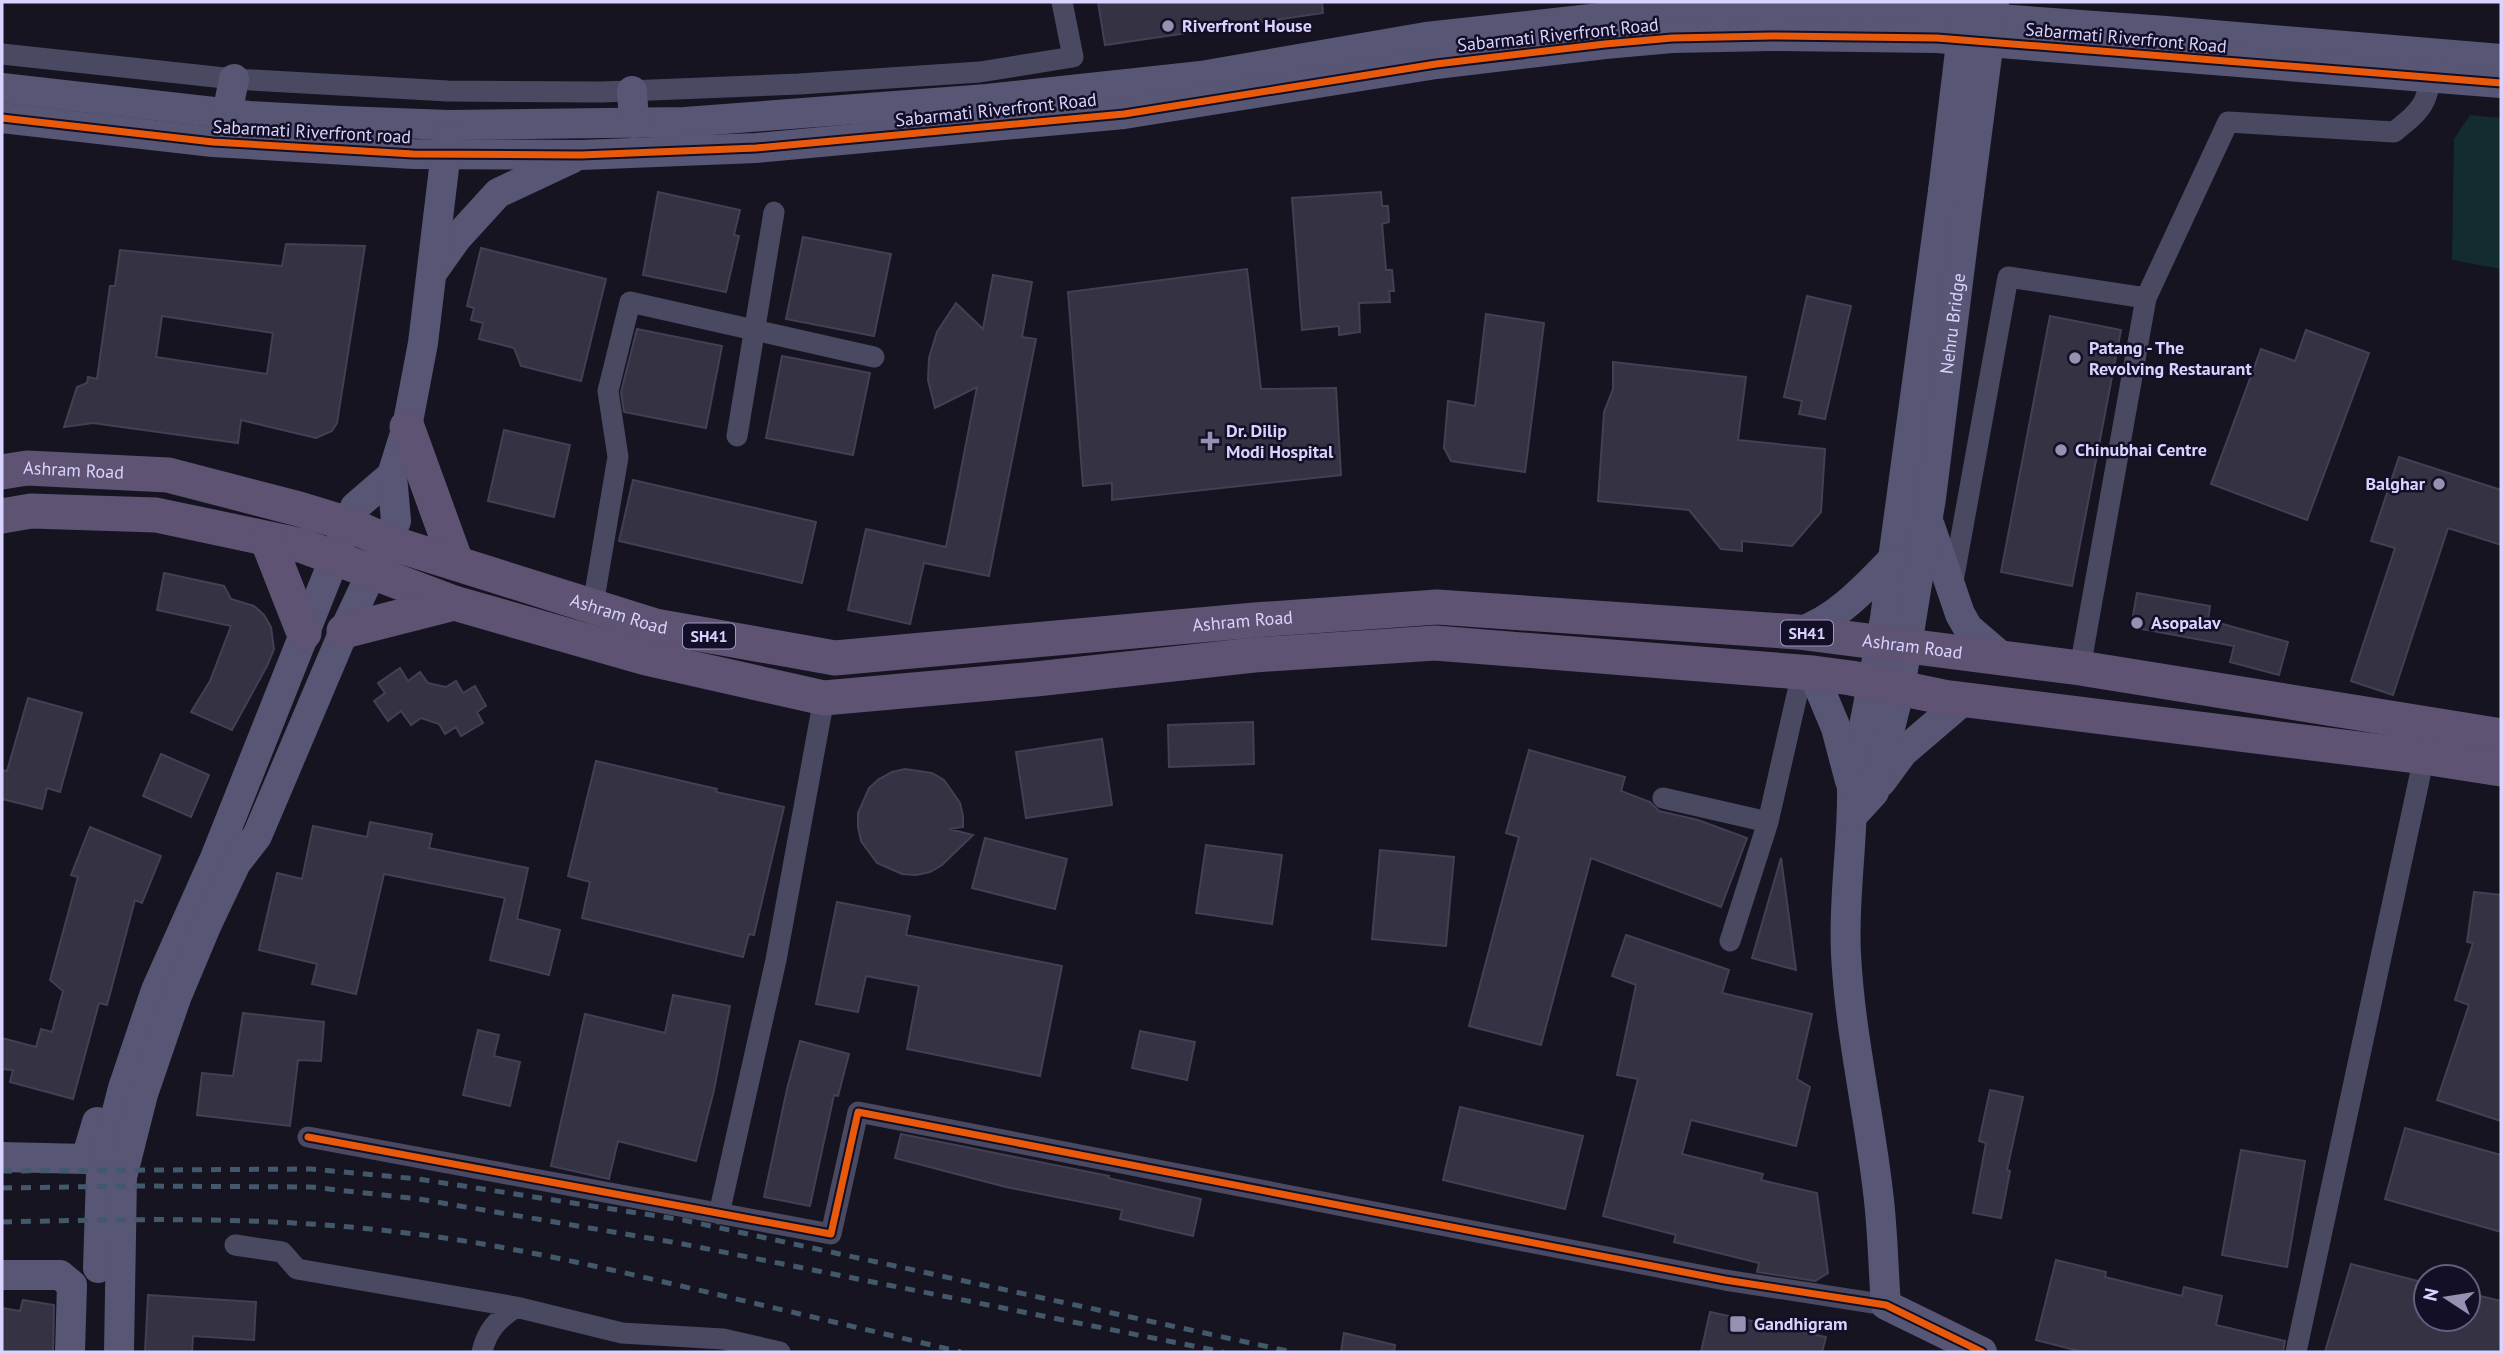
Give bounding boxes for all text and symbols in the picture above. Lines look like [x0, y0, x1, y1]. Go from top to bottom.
street label: Sabarmati Riverfront Road [1456, 12, 1660, 57]
place label: Riverfront House [1182, 14, 1312, 37]
street label: Sabarmati Riverfront Road [2024, 17, 2228, 58]
marker: Riverfront House [1160, 18, 1176, 34]
street label: Sabarmati Riverfront Road [894, 87, 1098, 132]
street label: Sabarmati Riverfront road [212, 115, 412, 148]
street label: Nehru Bridge [1935, 272, 1970, 375]
place label: Patang - The Revolving Restaurant [2089, 336, 2252, 380]
marker: Patang - The Revolving Restaurant [2067, 350, 2083, 366]
place label: Dr. Dilip Modi Hospital [1226, 419, 1334, 463]
marker: Dr. Dilip Modi Hospital [1200, 431, 1220, 451]
place label: Chinubhai Centre [2075, 438, 2207, 461]
marker: Chinubhai Centre [2053, 442, 2069, 458]
street label: Ashram Road [23, 456, 124, 484]
place label: Balghar [2365, 472, 2426, 495]
marker: Balghar [2431, 476, 2447, 492]
street label: Ashram Road [568, 588, 669, 639]
street label: Ashram Road [1191, 605, 1294, 637]
place label: Asopalav [2151, 611, 2221, 634]
marker: Asopalav [2129, 615, 2145, 631]
road number: SH41 [1781, 620, 1833, 646]
road number: SH41 [683, 624, 735, 649]
street label: Ashram Road [1861, 628, 1964, 664]
north arrow [2412, 1263, 2482, 1333]
text: N [2417, 1286, 2443, 1303]
place label: Gandhigram [1754, 1312, 1847, 1335]
marker: Gandhigram [1728, 1314, 1748, 1334]

